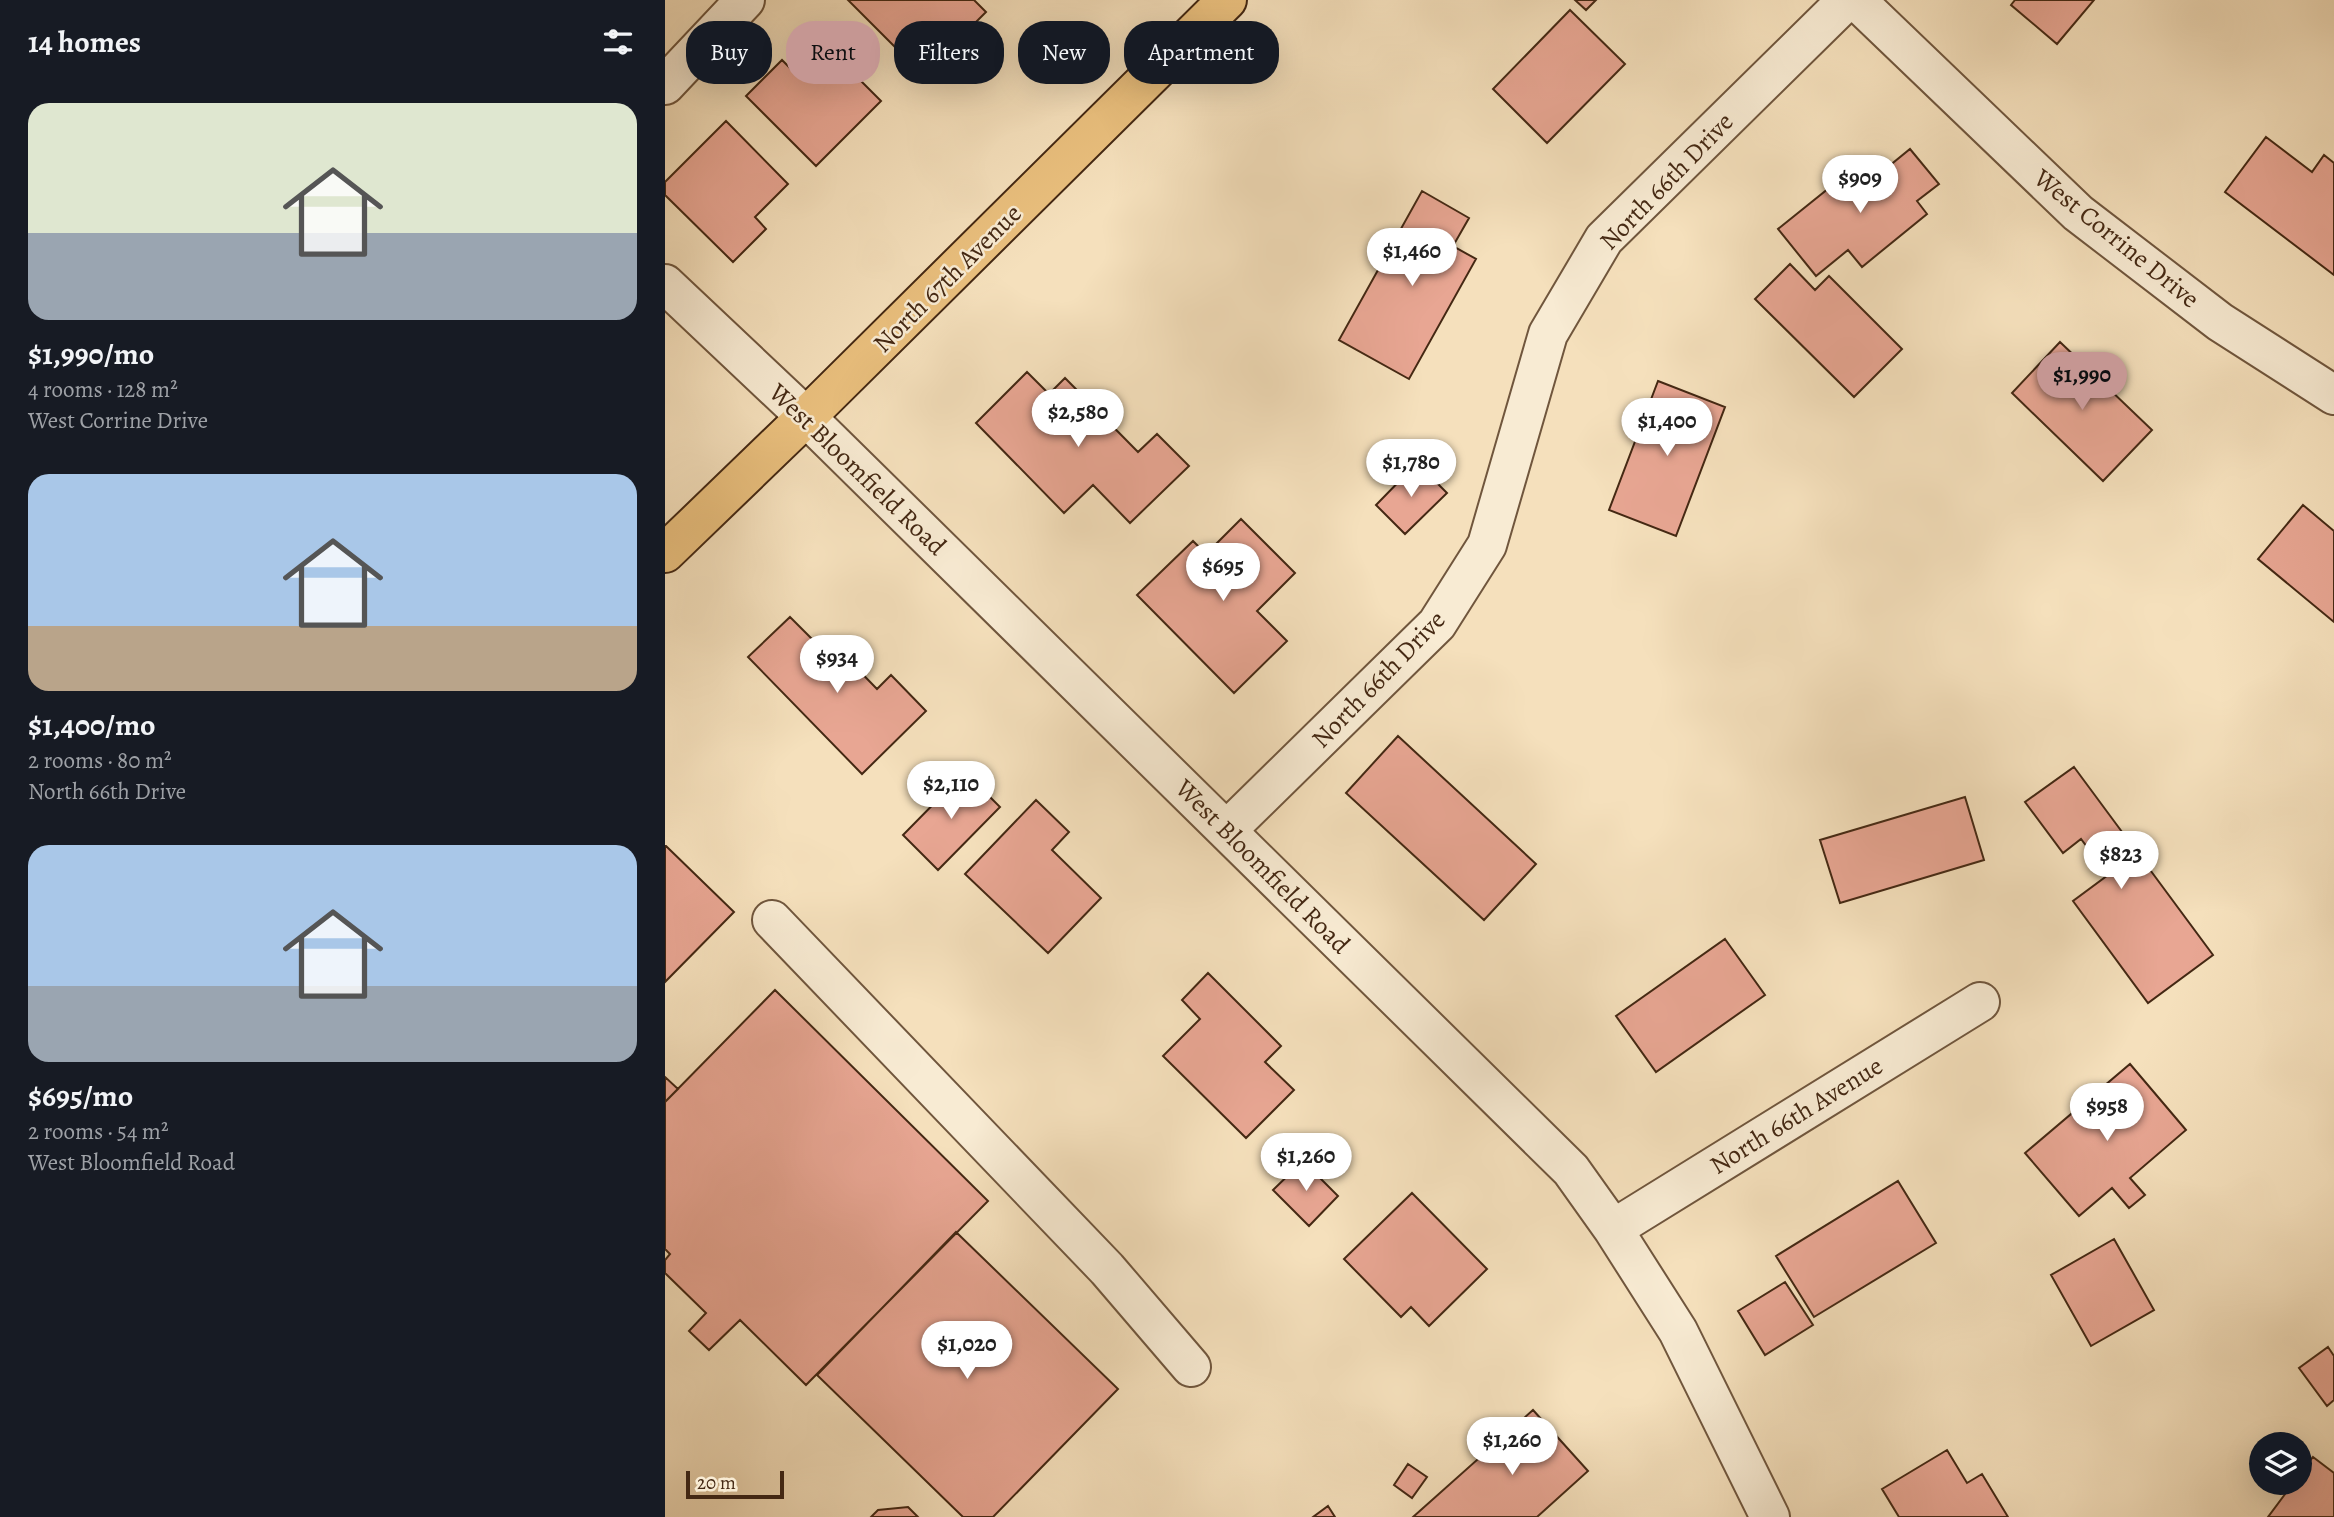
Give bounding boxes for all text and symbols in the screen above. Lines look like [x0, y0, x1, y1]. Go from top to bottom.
chip: Buy [686, 21, 772, 84]
chip: Rent [786, 21, 880, 84]
chip: Filters [894, 21, 1004, 84]
chip: New [1018, 21, 1110, 84]
chip: Apartment [1124, 21, 1279, 84]
text: 14 homes [28, 22, 141, 62]
icon: filters [599, 23, 637, 61]
street label: North 66th Drive [1592, 105, 1741, 258]
icon: home [270, 149, 396, 275]
pin: $909 [1819, 156, 1901, 215]
street label: West Corrine Drive [2026, 160, 2207, 316]
text: $909 [1838, 162, 1882, 193]
street label: North 67th Avenue [865, 196, 1029, 360]
pin: $1,460 [1355, 229, 1469, 288]
text: $1,460 [1383, 235, 1441, 266]
text: $1,990/mo [28, 334, 154, 374]
pin: $1,990 [2025, 352, 2139, 412]
text: $1,990 [2053, 359, 2111, 390]
text: 4 rooms · 128 m² [28, 374, 178, 405]
street label: West Bloomfield Road [761, 375, 954, 563]
pin: $2,580 [1021, 390, 1135, 449]
text: $2,580 [1048, 396, 1108, 427]
pin: $1,400 [1610, 398, 1724, 458]
text: West Corrine Drive [28, 405, 208, 436]
text: $1,400 [1637, 405, 1697, 436]
pin: $1,780 [1354, 440, 1468, 499]
text: $1,780 [1382, 446, 1440, 477]
icon: home [270, 520, 396, 646]
pin: $695 [1182, 544, 1264, 603]
text: $695 [1202, 550, 1244, 581]
street label: North 66th Drive [1304, 603, 1453, 756]
pin: $934 [796, 636, 878, 695]
text: $934 [816, 642, 858, 673]
text: $1,400/mo [28, 705, 156, 745]
text: 2 rooms · 80 m² [28, 745, 172, 776]
pin: $2,110 [894, 762, 1008, 821]
text: $2,110 [923, 768, 979, 799]
street label: West Bloomfield Road [1167, 771, 1358, 961]
text: North 66th Drive [28, 776, 186, 807]
pin: $823 [2080, 832, 2162, 891]
text: $823 [2100, 838, 2142, 869]
icon: home [270, 891, 396, 1017]
street label: North 66th Avenue [1703, 1048, 1889, 1183]
text: $695/mo [28, 1076, 133, 1116]
pin: $958 [2066, 1084, 2148, 1143]
text: $958 [2086, 1090, 2128, 1121]
text: 2 rooms · 54 m² [28, 1116, 169, 1147]
pin: $1,260 [1249, 1134, 1363, 1193]
text: $1,260 [1277, 1140, 1335, 1171]
text: West Bloomfield Road [28, 1147, 235, 1178]
pin: $1,020 [910, 1322, 1024, 1381]
text: $1,020 [937, 1328, 997, 1359]
pin: $1,260 [1455, 1418, 1569, 1477]
text: $1,260 [1483, 1424, 1541, 1455]
map controls [2249, 1432, 2312, 1495]
button: layers [2249, 1432, 2312, 1495]
scale bar [686, 1468, 784, 1500]
text: 20 m [697, 1470, 736, 1496]

